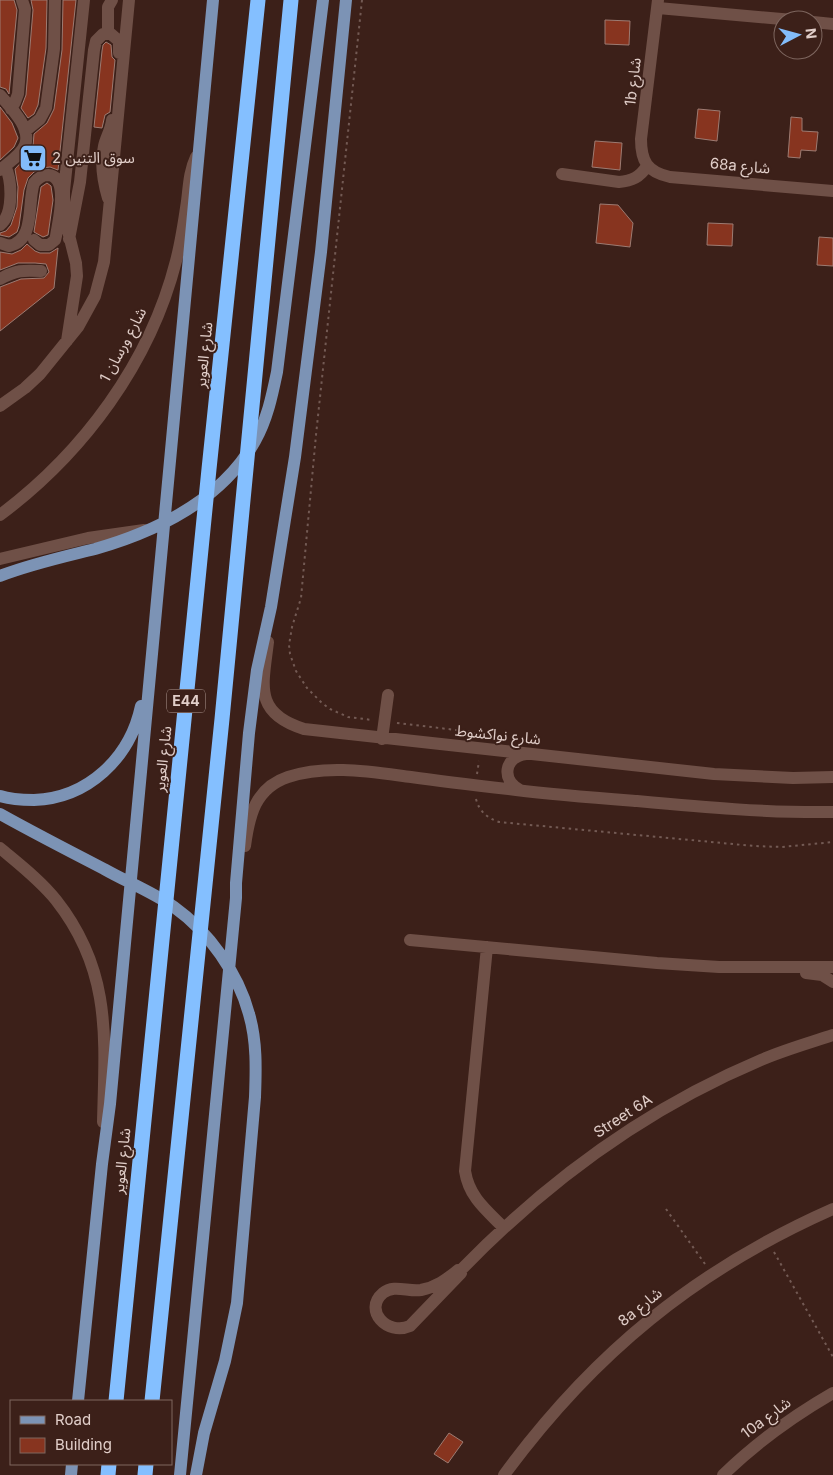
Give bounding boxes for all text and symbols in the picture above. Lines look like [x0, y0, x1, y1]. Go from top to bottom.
north arrow [773, 10, 823, 60]
text: N [802, 27, 820, 40]
street label: 1b شارع [620, 56, 648, 108]
supermarket icon: سوق التنين 2 [18, 143, 48, 173]
place label: سوق التنين 2 [52, 148, 135, 167]
street label: 68a شارع [709, 153, 771, 181]
street label: شارع ورسان 1 [95, 304, 153, 387]
street label: شارع العوير [190, 321, 219, 390]
road number: E44 [167, 689, 205, 712]
street label: شارع نواكشوط [454, 721, 542, 751]
street label: شارع العوير [149, 725, 178, 794]
street label: Street 6A [590, 1090, 656, 1142]
street label: شارع العوير [108, 1127, 137, 1196]
street label: 8a شارع [614, 1283, 668, 1332]
street label: 10a شارع [737, 1393, 796, 1445]
legend [10, 1400, 172, 1465]
text: Road [55, 1410, 91, 1429]
text: Building [55, 1435, 112, 1454]

